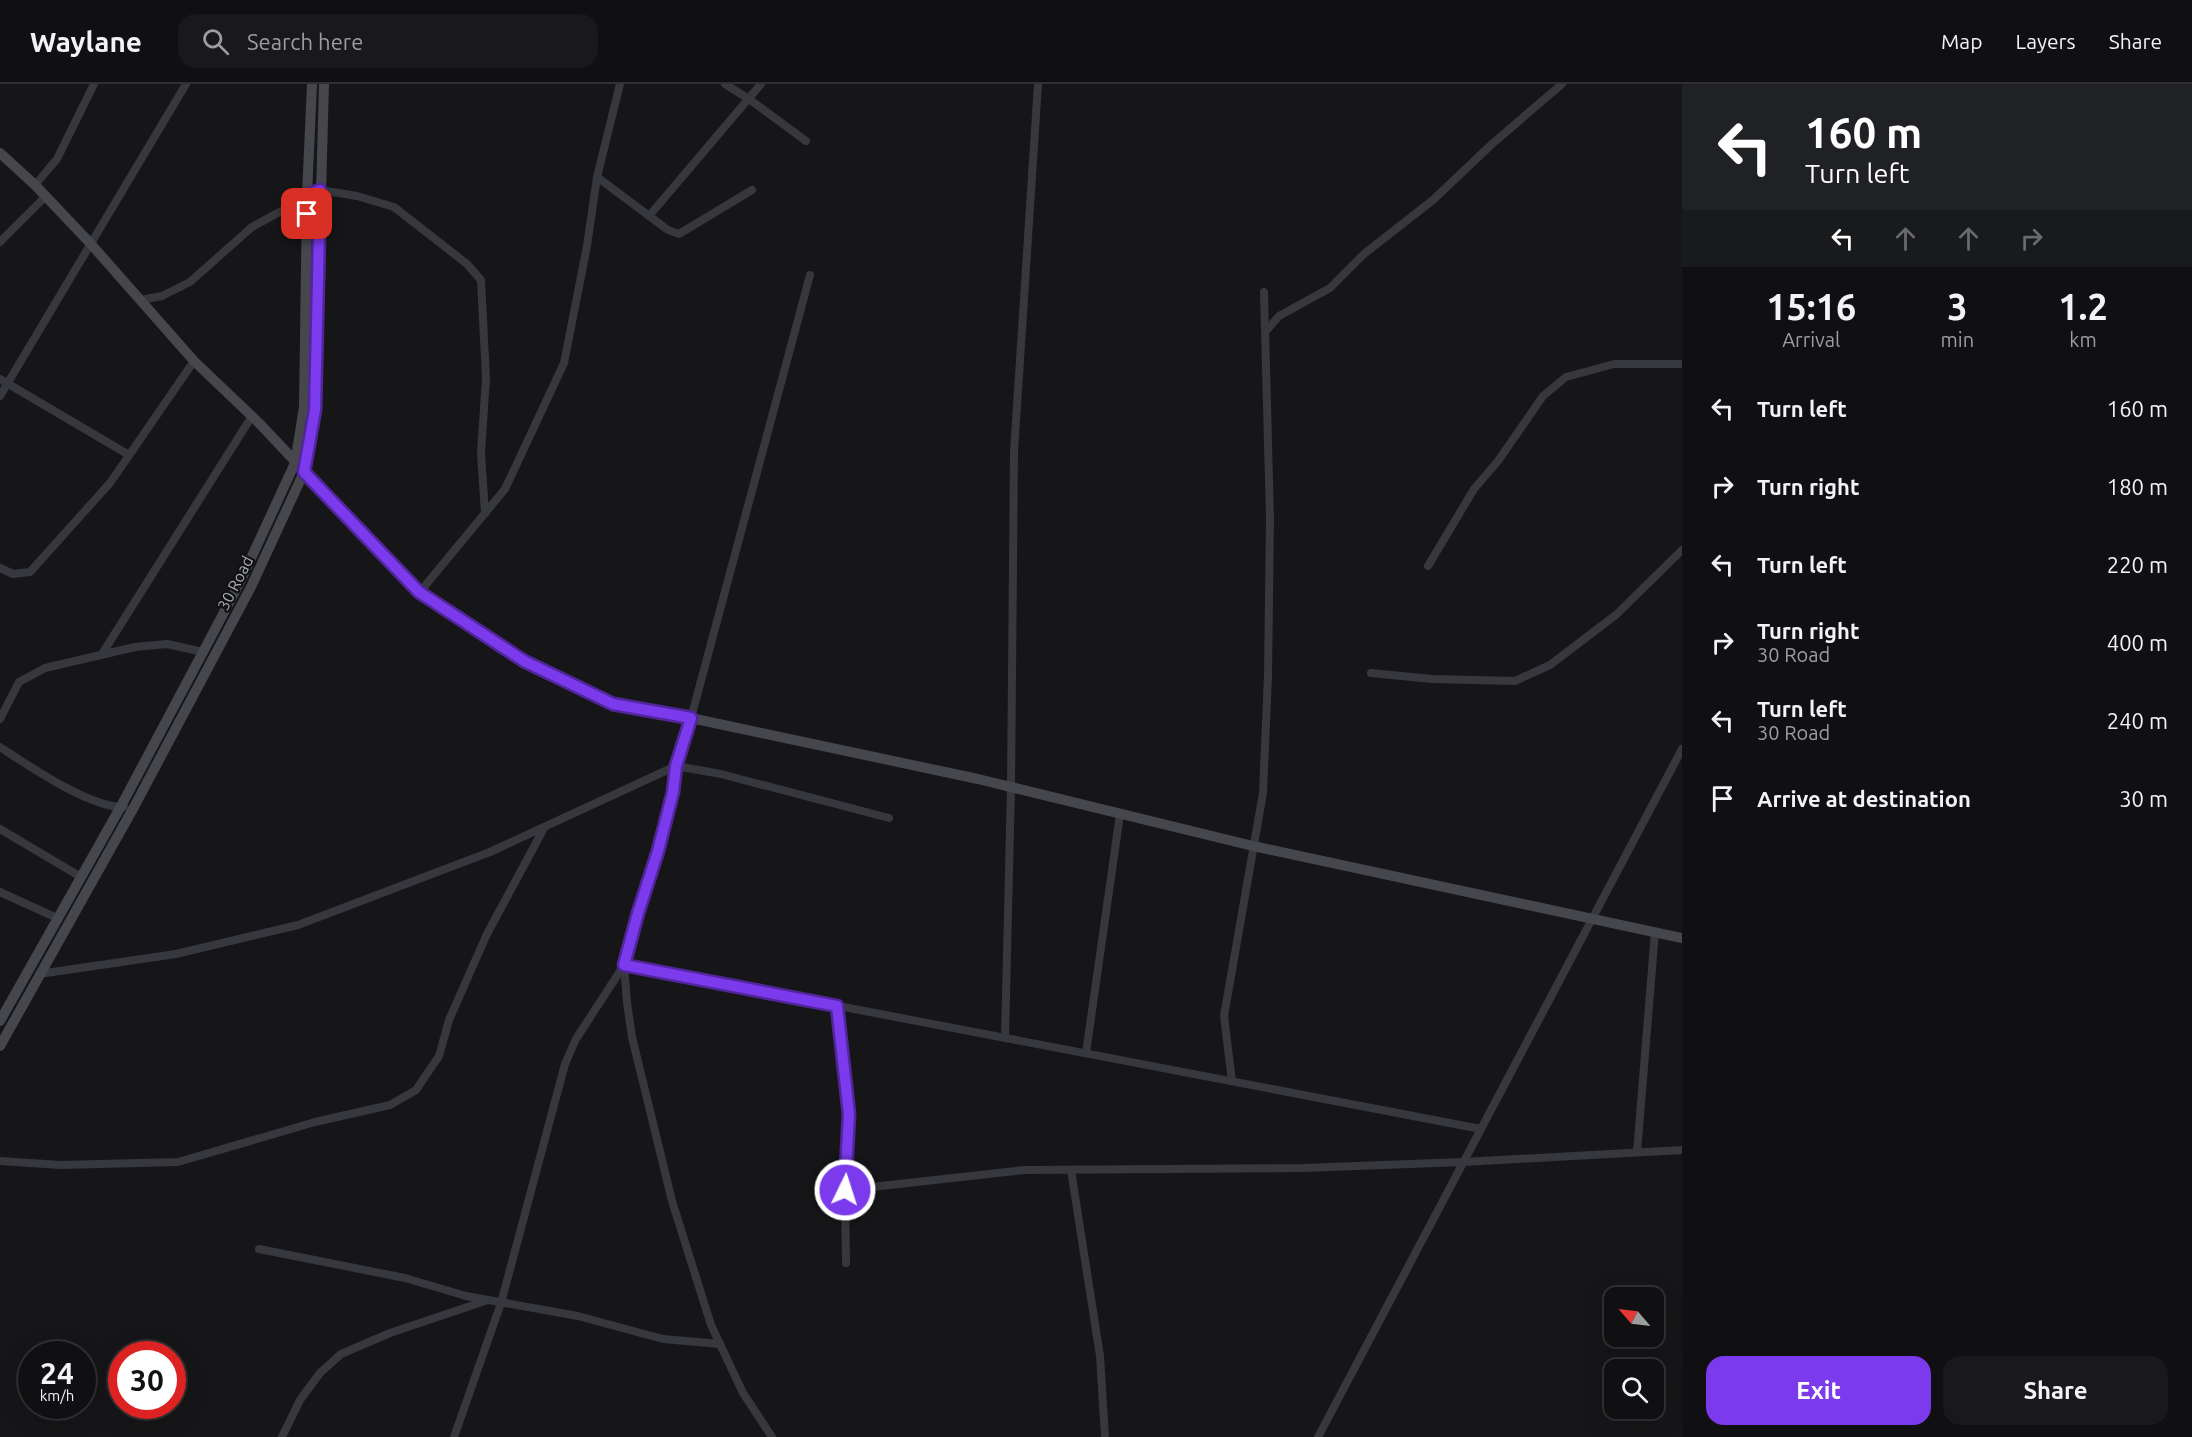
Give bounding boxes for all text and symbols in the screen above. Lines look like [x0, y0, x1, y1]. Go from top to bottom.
search box [178, 14, 598, 68]
icon: search [199, 25, 232, 58]
text: Waylane [30, 26, 142, 57]
text: Search here [247, 29, 363, 54]
text: Map [1941, 29, 1982, 53]
text: Layers [2015, 29, 2076, 53]
text: Share [2109, 29, 2162, 53]
icon: left [1706, 108, 1784, 186]
text: 160 m [1805, 109, 1922, 156]
text: Turn left [1805, 158, 1909, 188]
pin [281, 188, 332, 239]
icon: arrive [290, 197, 323, 230]
icon: left [1826, 222, 1859, 255]
icon: ahead [1889, 222, 1922, 255]
icon: ahead [1952, 222, 1985, 255]
icon: right [2015, 222, 2048, 255]
text: 15:16 [1766, 286, 1856, 327]
text: 3 [1947, 286, 1967, 327]
text: 1.2 [2058, 286, 2108, 327]
text: Arrival [1782, 328, 1840, 351]
text: min [1941, 328, 1974, 351]
text: km [2069, 328, 2097, 351]
icon: left [1706, 392, 1739, 425]
text: Turn left [1757, 396, 1847, 421]
text: 160 m [2107, 396, 2168, 421]
icon: right [1706, 470, 1739, 503]
text: Turn right [1757, 474, 1859, 499]
text: 180 m [2107, 474, 2168, 499]
icon: left [1706, 548, 1739, 581]
text: Turn left [1757, 552, 1847, 577]
text: 220 m [2107, 552, 2168, 577]
street label: 30 Road [214, 553, 256, 613]
text: Turn right [1757, 618, 1859, 643]
icon: right [1706, 626, 1739, 659]
text: 400 m [2107, 630, 2168, 655]
text: 30 Road [1757, 643, 1830, 666]
text: Turn left [1757, 696, 1847, 721]
icon: left [1706, 704, 1739, 737]
text: 240 m [2107, 708, 2168, 733]
text: 30 Road [1757, 721, 1830, 744]
icon: arrive [1706, 782, 1739, 815]
text: Arrive at destination [1757, 786, 1971, 811]
text: 30 m [2119, 786, 2168, 811]
position arrow [813, 1158, 877, 1222]
north arrow [1604, 1287, 1664, 1347]
map controls [1604, 1287, 1664, 1419]
speed limit sign: 30 [108, 1341, 186, 1419]
text: 24 [40, 1356, 74, 1390]
button: Exit [1706, 1356, 1931, 1425]
button: Share [1943, 1356, 2168, 1425]
button: search [1604, 1359, 1664, 1419]
text: km/h [40, 1387, 74, 1404]

